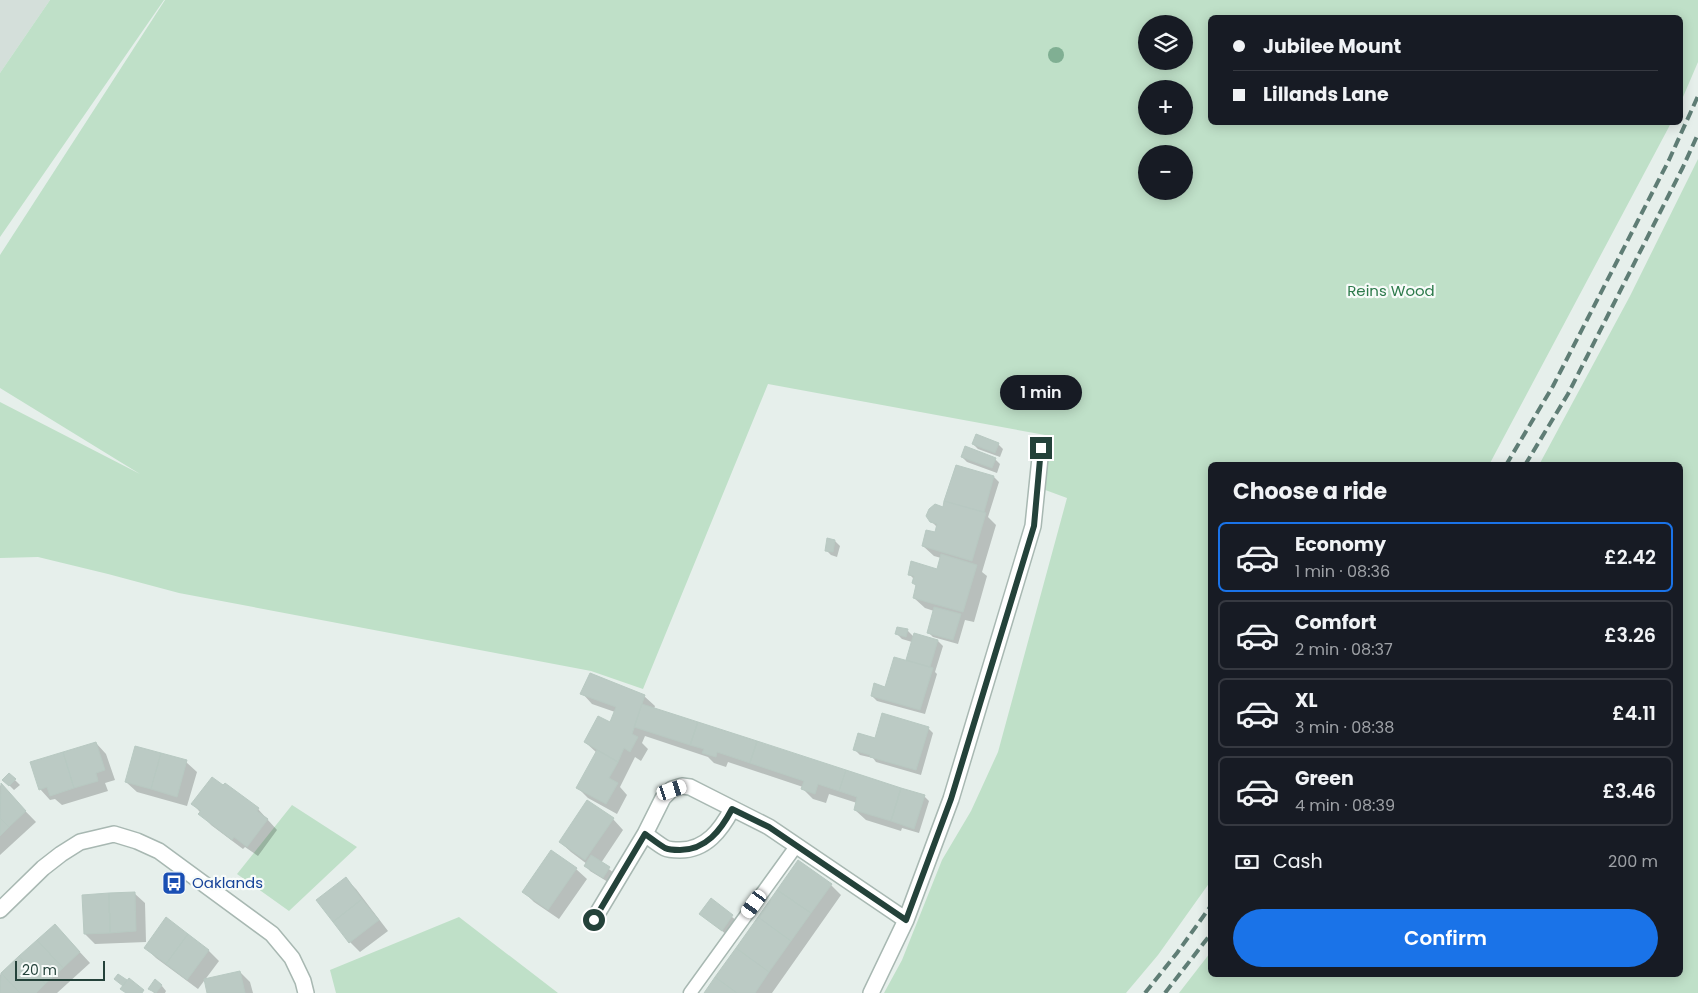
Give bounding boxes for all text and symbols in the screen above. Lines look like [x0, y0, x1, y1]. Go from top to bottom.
map controls [1138, 15, 1193, 200]
button: layers [1138, 15, 1193, 70]
text: Jubilee Mount [1263, 33, 1401, 60]
button: + [1138, 80, 1193, 135]
text: Lillands Lane [1263, 81, 1389, 108]
button: − [1138, 145, 1193, 200]
park label: Reins Wood [1347, 280, 1435, 301]
callout: 1 min [1000, 376, 1082, 410]
text: 1 min [1020, 381, 1062, 404]
route end [1030, 437, 1052, 459]
text: Choose a ride [1233, 476, 1387, 507]
text: Economy [1295, 531, 1386, 558]
icon: car [1235, 535, 1280, 580]
text: £2.42 [1604, 544, 1656, 571]
text: 1 min · 08:36 [1295, 560, 1390, 583]
text: Comfort [1295, 609, 1377, 636]
icon: car [1235, 613, 1280, 658]
text: £3.26 [1604, 622, 1656, 649]
text: 2 min · 08:37 [1295, 638, 1393, 661]
text: XL [1295, 687, 1318, 714]
icon: car [1235, 691, 1280, 736]
text: £4.11 [1612, 700, 1656, 727]
text: 3 min · 08:38 [1295, 716, 1394, 739]
text: Green [1295, 765, 1354, 792]
icon: car [1235, 769, 1280, 814]
car [655, 778, 688, 802]
text: £3.46 [1603, 778, 1656, 805]
text: 4 min · 08:39 [1295, 794, 1395, 817]
icon: cash [1233, 848, 1261, 876]
text: Cash [1273, 848, 1323, 875]
text: 200 m [1608, 850, 1658, 873]
bus stop icon: Oaklands [161, 870, 187, 896]
place label: Oaklands [192, 872, 263, 893]
car [739, 887, 768, 921]
route start [583, 909, 605, 931]
button: Confirm [1233, 909, 1658, 967]
scale bar [15, 958, 105, 981]
text: 20 m [22, 960, 57, 980]

